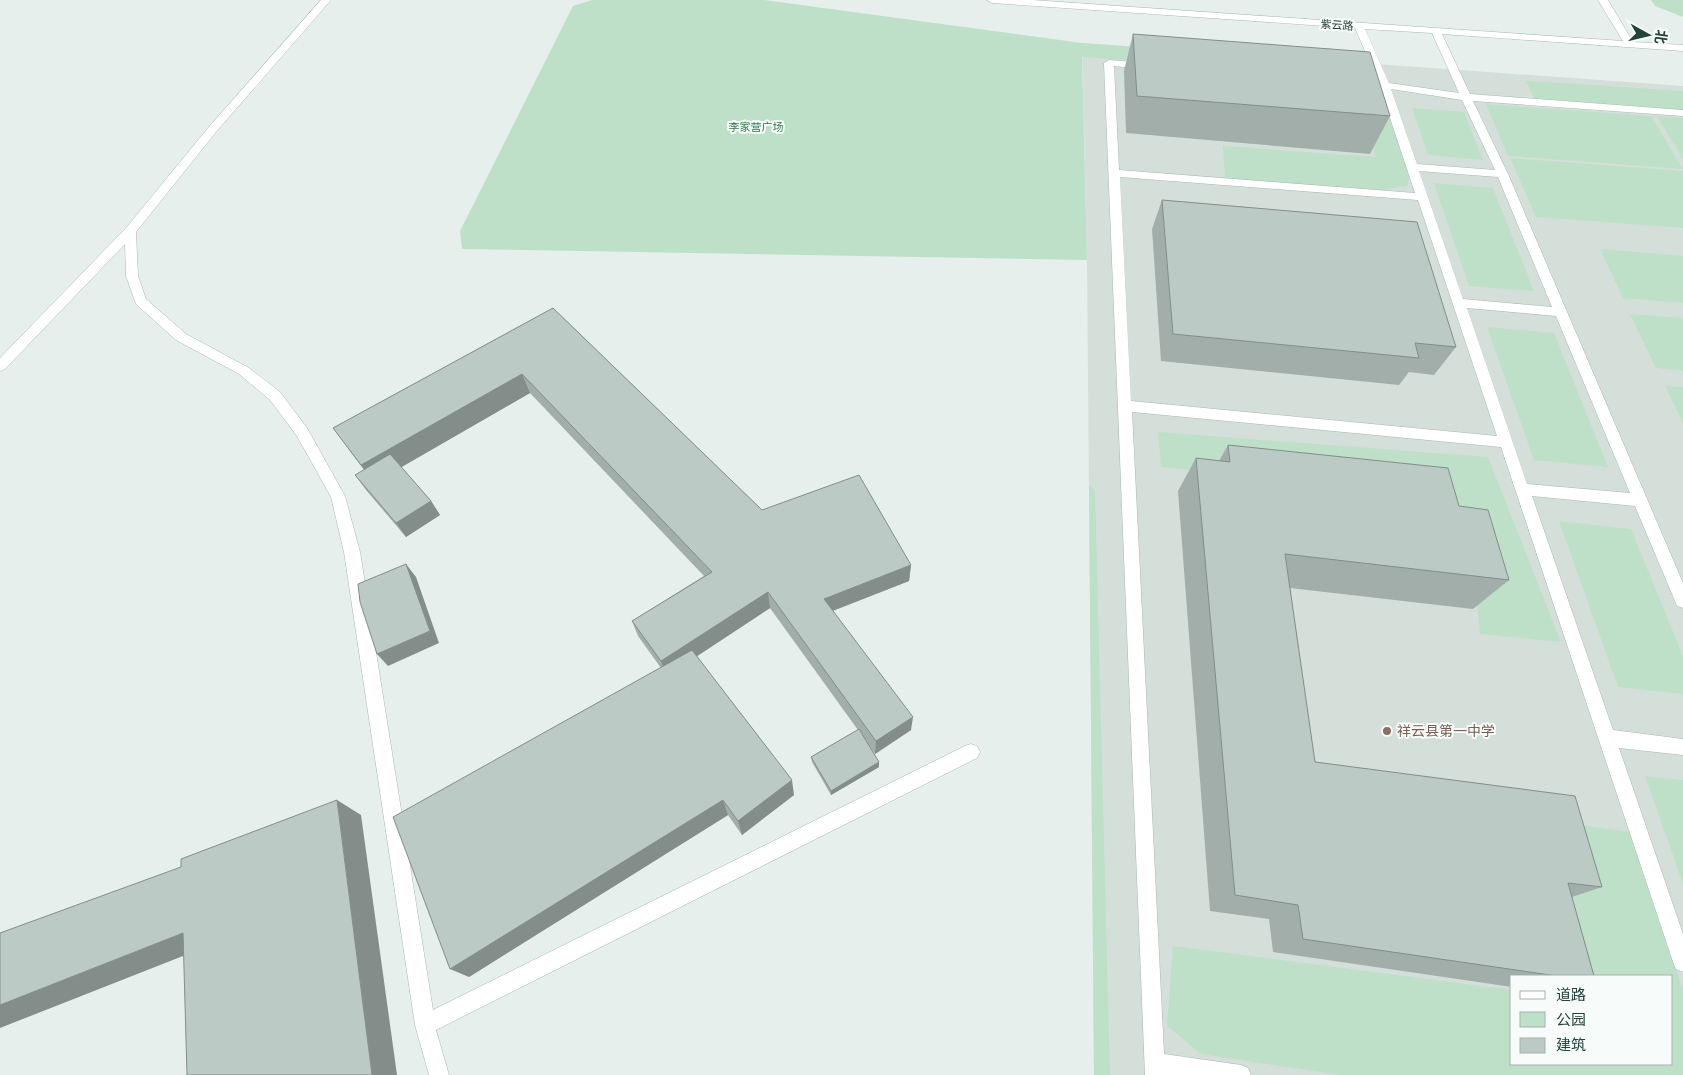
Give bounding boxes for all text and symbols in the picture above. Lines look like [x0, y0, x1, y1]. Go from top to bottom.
north arrow [1623, 10, 1673, 60]
street label: 紫云路 [1320, 18, 1354, 33]
text: 北 [1651, 29, 1670, 45]
park label: 李家营广场 [729, 121, 784, 134]
place label: 祥云县第一中学 [1397, 723, 1495, 740]
marker: 祥云县第一中学 [1381, 725, 1393, 737]
legend [1510, 975, 1673, 1065]
text: 道路 [1556, 986, 1586, 1004]
text: 公园 [1556, 1011, 1586, 1029]
text: 建筑 [1556, 1036, 1586, 1054]

